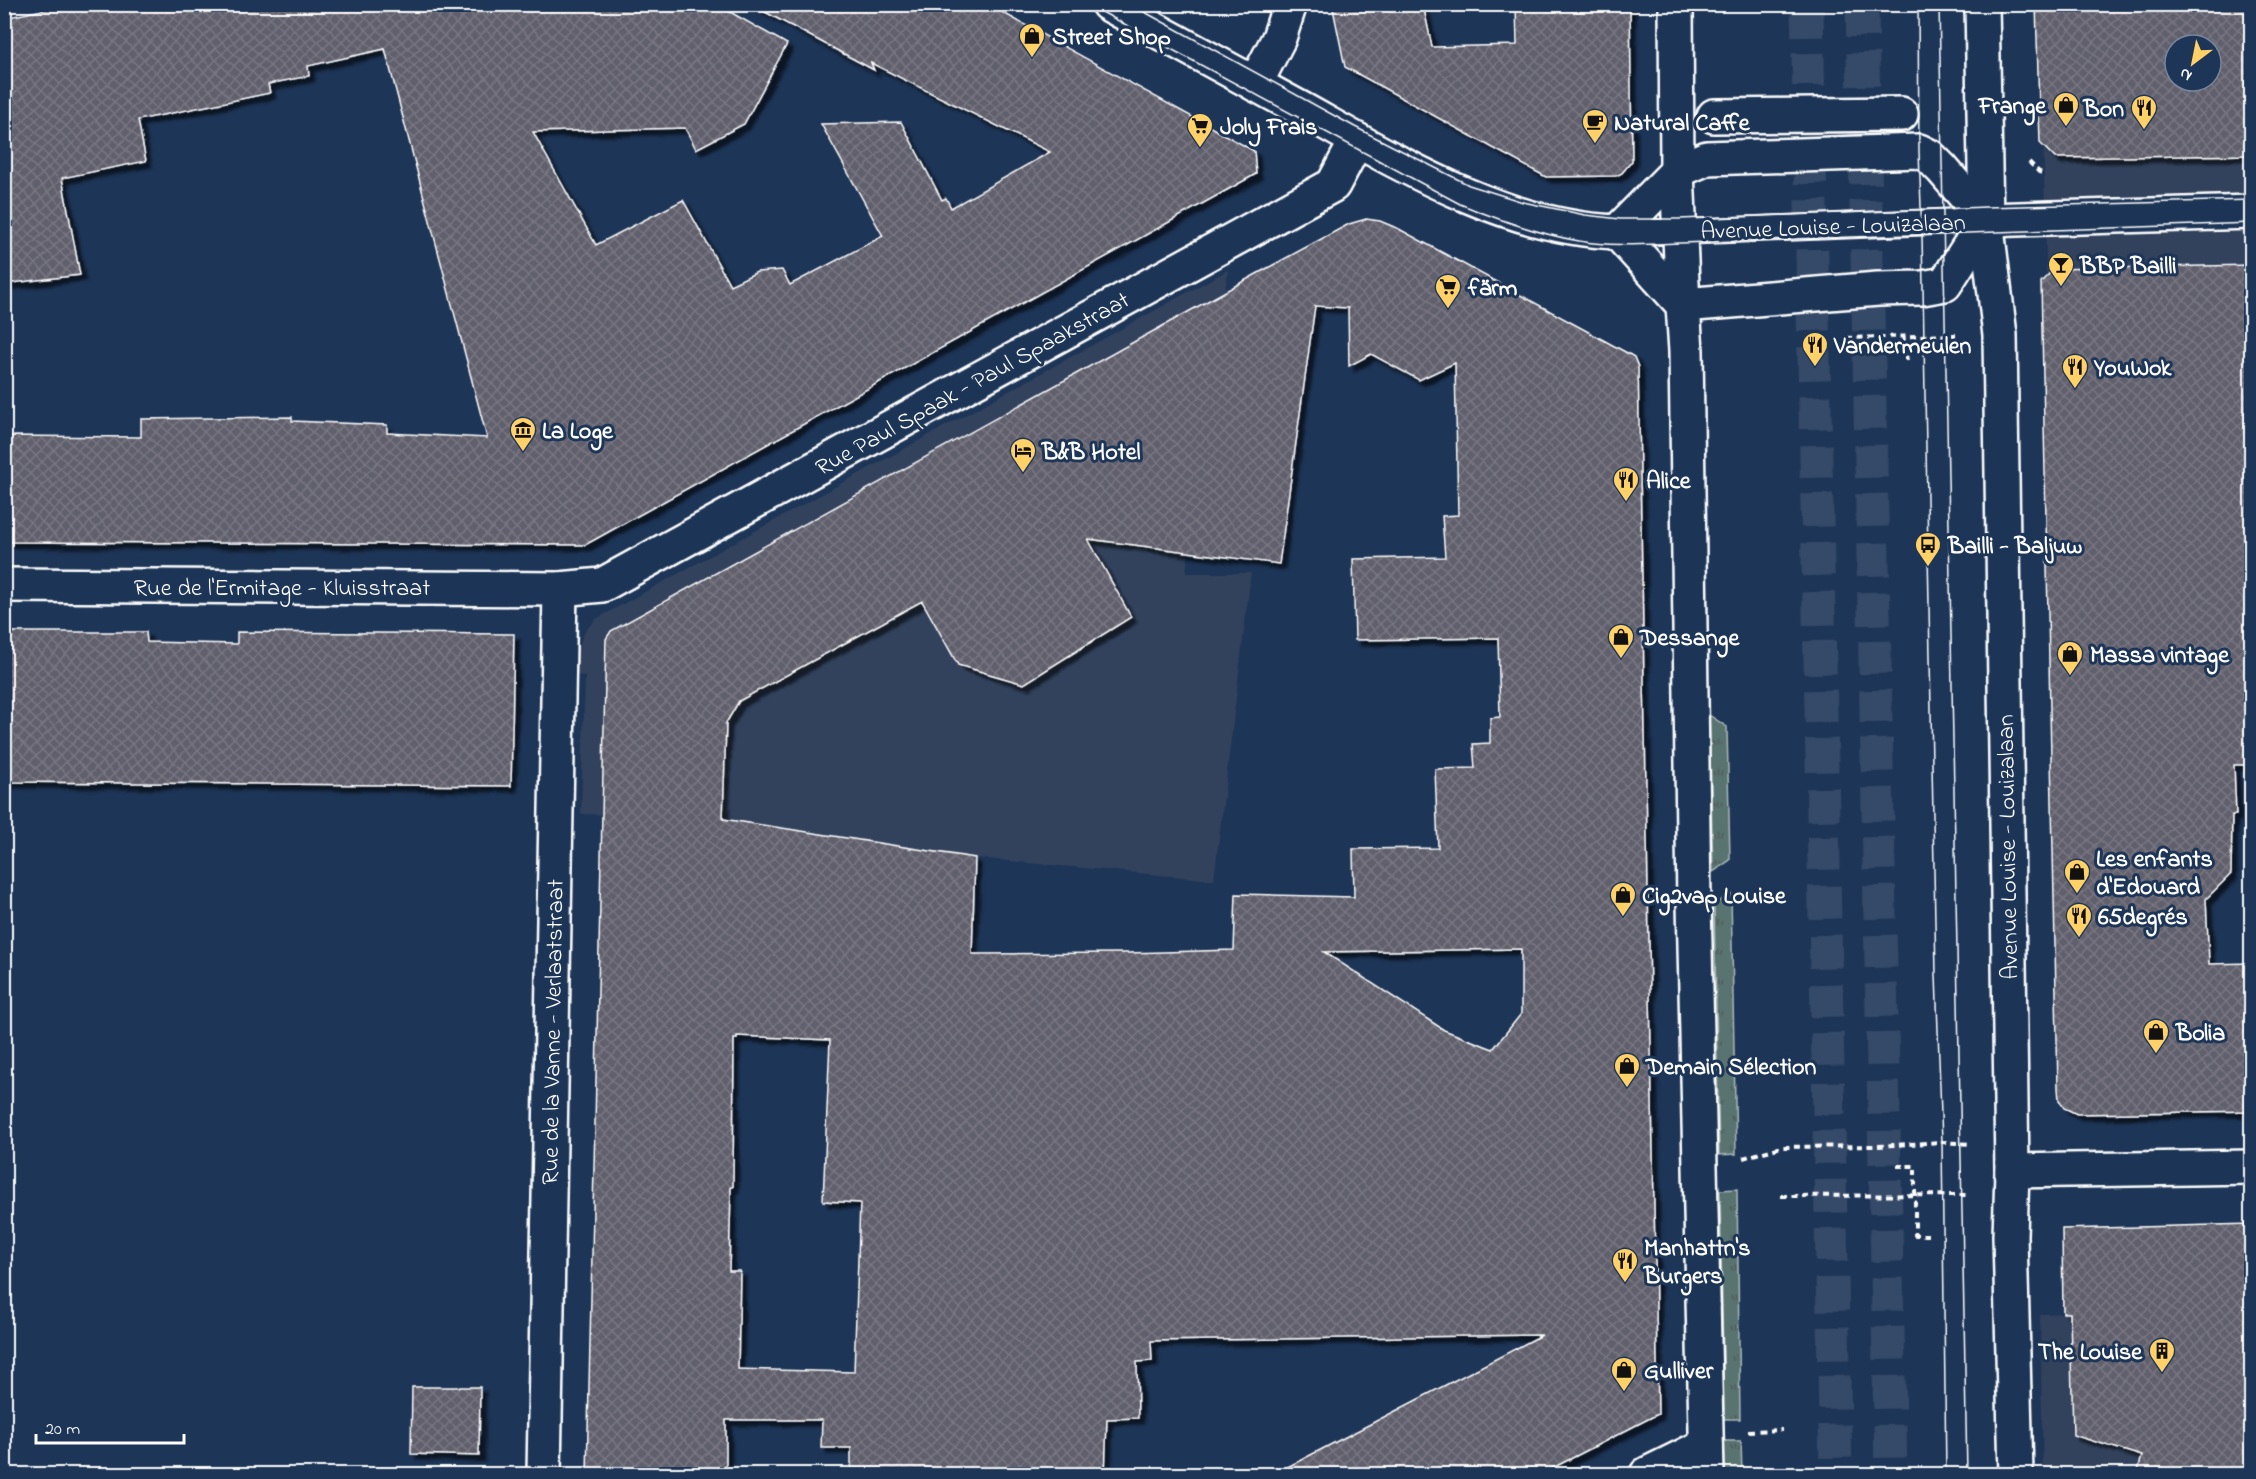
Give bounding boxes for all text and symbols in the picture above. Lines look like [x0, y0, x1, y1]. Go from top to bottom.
shop icon: Street Shop [1017, 21, 1047, 59]
place label: Street Shop [1052, 21, 1171, 56]
north arrow [2163, 33, 2223, 93]
text: N [2175, 61, 2197, 87]
place label: Frange [1978, 90, 2047, 126]
shop icon: Frange [2051, 90, 2081, 128]
place label: Bon [2083, 93, 2124, 128]
restaurant icon: Bon [2129, 93, 2159, 131]
cafe icon: Natural Caffe [1580, 107, 1610, 145]
place label: Natural Caffe [1614, 107, 1751, 142]
supermarket icon: Joly Frais [1185, 111, 1215, 149]
place label: Joly Frais [1220, 111, 1317, 147]
street label: Avenue Louise - Louizalaan [1700, 206, 1966, 251]
bar icon: BBP Bailli [2046, 250, 2076, 288]
place label: BBP Bailli [2079, 250, 2177, 285]
supermarket icon: färm [1433, 272, 1463, 310]
place label: färm [1467, 272, 1518, 307]
street label: Rue Paul Spaak - Paul Spaakstraat [810, 284, 1137, 486]
restaurant icon: Vandermeulen [1800, 330, 1830, 368]
place label: Vandermeulen [1833, 330, 1972, 365]
restaurant icon: YouWok [2060, 352, 2090, 390]
place label: YouWok [2093, 352, 2172, 387]
museum icon: La Loge [508, 415, 538, 453]
place label: La Loge [542, 415, 614, 451]
hotel icon: B&B Hotel [1008, 436, 1038, 474]
place label: B&B Hotel [1041, 436, 1141, 471]
restaurant icon: Alice [1611, 465, 1641, 503]
place label: Alice [1646, 465, 1692, 500]
bus stop icon: Bailli - Baljuw [1913, 530, 1943, 568]
place label: Bailli - Baljuw [1947, 530, 2082, 565]
street label: Rue de l'Ermitage - Kluisstraat [134, 572, 430, 607]
shop icon: Dessange [1606, 622, 1636, 660]
place label: Dessange [1639, 622, 1740, 658]
shop icon: Massa vintage [2055, 639, 2085, 677]
place label: Massa vintage [2090, 639, 2230, 675]
street label: Avenue Louise - Louizalaan [1990, 714, 2029, 980]
place label: Les enfants d'Edouard [2096, 843, 2213, 906]
shop icon: Les enfants d'Edouard [2062, 857, 2092, 895]
street label: Rue de la Vanne - Verlaatstraat [534, 879, 575, 1185]
shop icon: Cig2vap Louise [1608, 880, 1638, 918]
place label: Cig2vap Louise [1642, 880, 1787, 916]
restaurant icon: 65degrés [2064, 901, 2094, 939]
place label: 65degrés [2098, 901, 2188, 937]
shop icon: Bolia [2141, 1017, 2171, 1055]
place label: Bolia [2175, 1017, 2225, 1052]
shop icon: Demain Sélection [1612, 1051, 1642, 1089]
place label: Demain Sélection [1645, 1051, 1817, 1086]
place label: Manhattn's Burgers [1643, 1232, 1750, 1296]
restaurant icon: Manhattn's Burgers [1610, 1246, 1640, 1284]
place label: The Louise [2038, 1336, 2143, 1371]
building icon: The Louise [2147, 1336, 2177, 1374]
shop icon: Gulliver [1609, 1355, 1639, 1393]
place label: Gulliver [1644, 1355, 1714, 1390]
scale bar [36, 1407, 184, 1445]
text: 20 m [45, 1417, 80, 1443]

